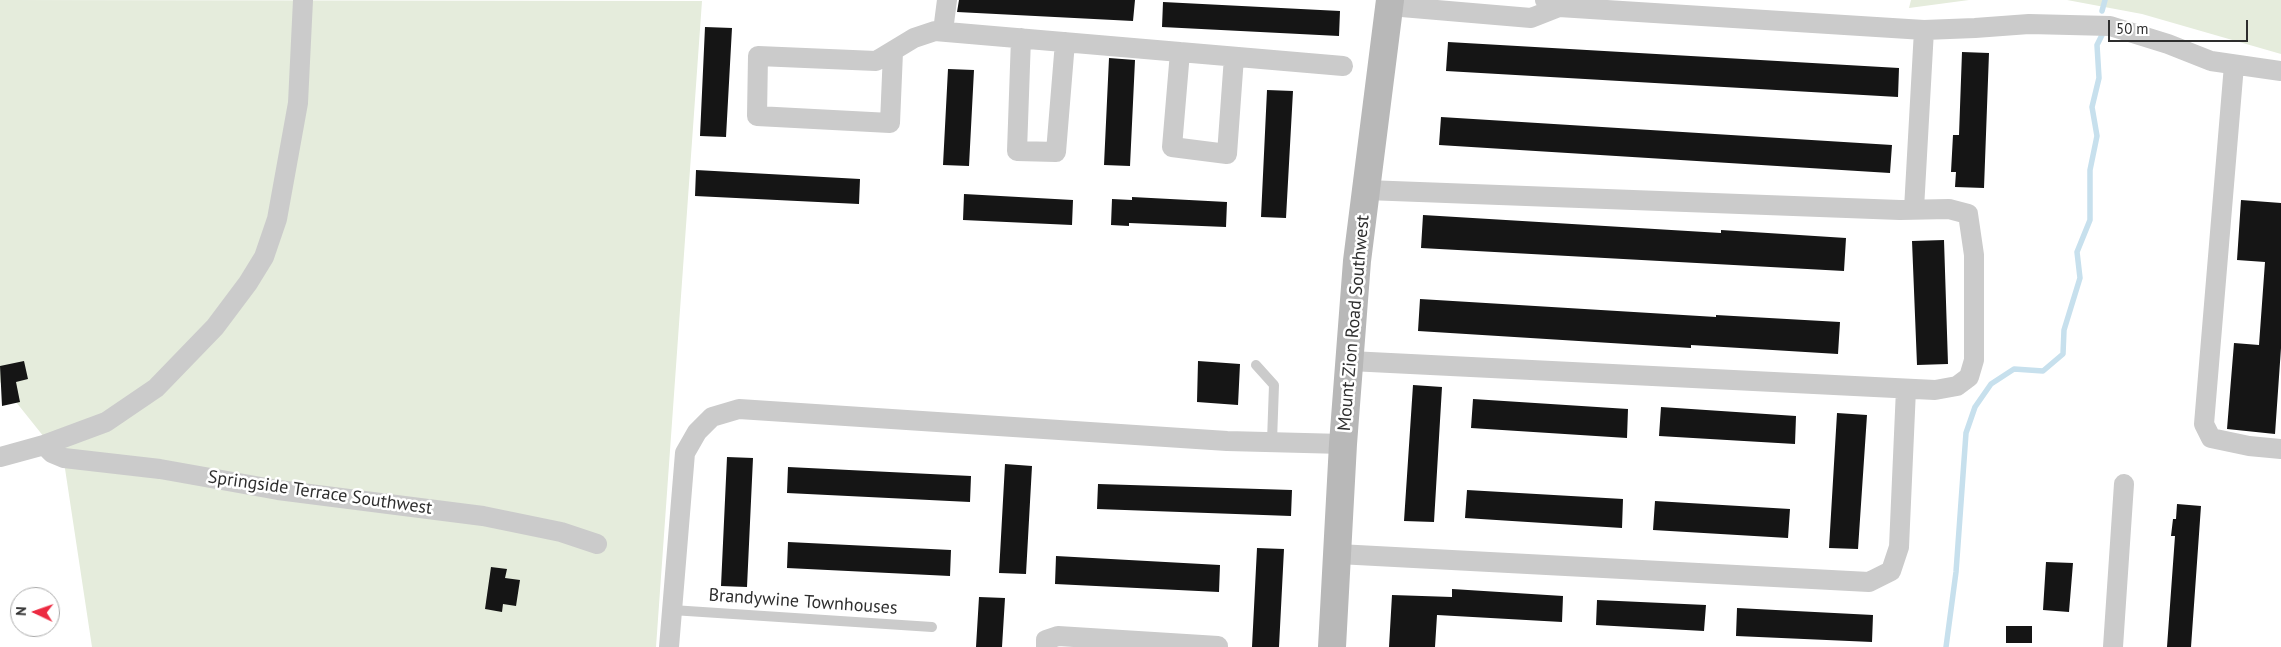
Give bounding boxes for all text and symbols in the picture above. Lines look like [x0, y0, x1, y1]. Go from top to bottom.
scale bar [2111, 10, 2251, 42]
text: 50 m [2116, 19, 2149, 38]
street label: Mount Zion Road Southwest [1334, 214, 1374, 432]
street label: Springside Terrace Southwest [207, 467, 433, 519]
street label: Brandywine Townhouses [708, 585, 898, 619]
north arrow [10, 587, 60, 637]
text: N [12, 606, 30, 616]

